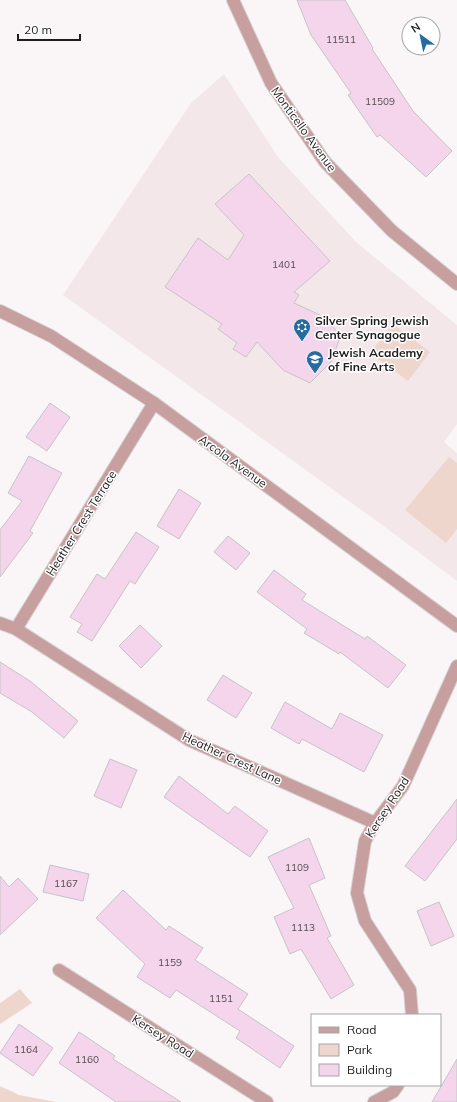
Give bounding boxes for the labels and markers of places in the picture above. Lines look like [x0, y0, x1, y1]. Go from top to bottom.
place label: Silver Spring Jewish Center Synagogue [315, 313, 429, 342]
synagogue icon: Silver Spring Jewish Center Synagogue [292, 317, 312, 342]
place label: Jewish Academy of Fine Arts [328, 345, 423, 374]
school or university icon: Jewish Academy of Fine Arts [305, 349, 325, 374]

